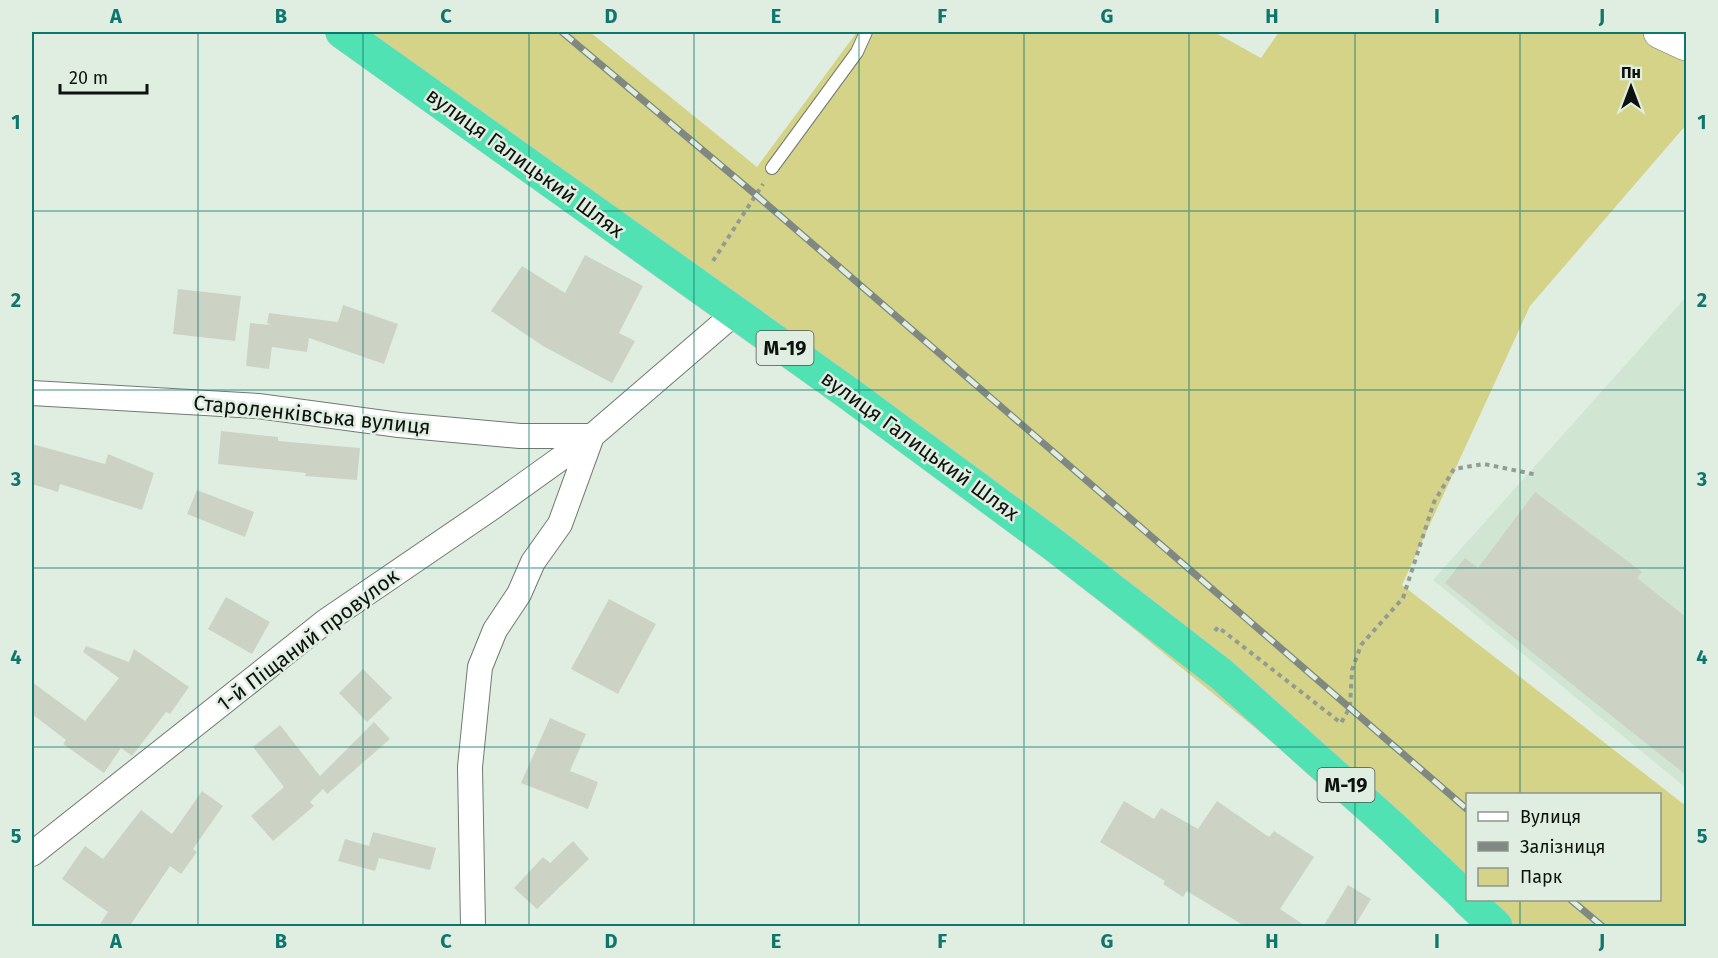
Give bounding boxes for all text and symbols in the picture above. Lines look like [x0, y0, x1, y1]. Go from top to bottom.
text: A [109, 4, 123, 28]
text: B [275, 4, 287, 28]
text: C [440, 4, 452, 28]
text: D [604, 4, 618, 28]
text: E [771, 4, 781, 28]
text: F [937, 4, 947, 28]
text: G [1101, 4, 1113, 28]
text: H [1265, 4, 1279, 28]
text: I [1434, 4, 1440, 28]
text: J [1598, 4, 1605, 28]
scale bar [60, 57, 147, 95]
north arrow [1601, 57, 1661, 117]
text: Пн [1621, 63, 1641, 82]
text: 20 m [69, 67, 108, 89]
street label: вулиця Галицький Шлях [421, 82, 630, 244]
text: 1 [11, 110, 21, 134]
text: 1 [1697, 110, 1707, 134]
text: 2 [11, 288, 21, 312]
text: 2 [1697, 288, 1707, 312]
road number: М-19 [756, 331, 814, 365]
street label: вулиця Галицький Шлях [816, 365, 1025, 527]
street label: Староленківська вулиця [192, 390, 432, 440]
text: 3 [10, 467, 21, 491]
text: 3 [1696, 467, 1707, 491]
street label: 1-й Піщаний провулок [212, 563, 404, 717]
text: 4 [10, 645, 22, 669]
text: 4 [1696, 645, 1708, 669]
road number: М-19 [1318, 768, 1374, 802]
legend [1466, 793, 1661, 901]
text: Вулиця [1520, 806, 1581, 828]
text: 5 [11, 824, 22, 848]
text: 5 [1697, 824, 1708, 848]
text: Залізниця [1520, 836, 1606, 858]
text: Парк [1520, 866, 1563, 888]
text: A [109, 929, 123, 953]
text: B [275, 929, 287, 953]
text: C [440, 929, 452, 953]
text: D [604, 929, 618, 953]
text: E [771, 929, 781, 953]
text: F [937, 929, 947, 953]
text: G [1101, 929, 1113, 953]
text: H [1265, 929, 1279, 953]
text: I [1434, 929, 1440, 953]
text: J [1598, 929, 1605, 953]

